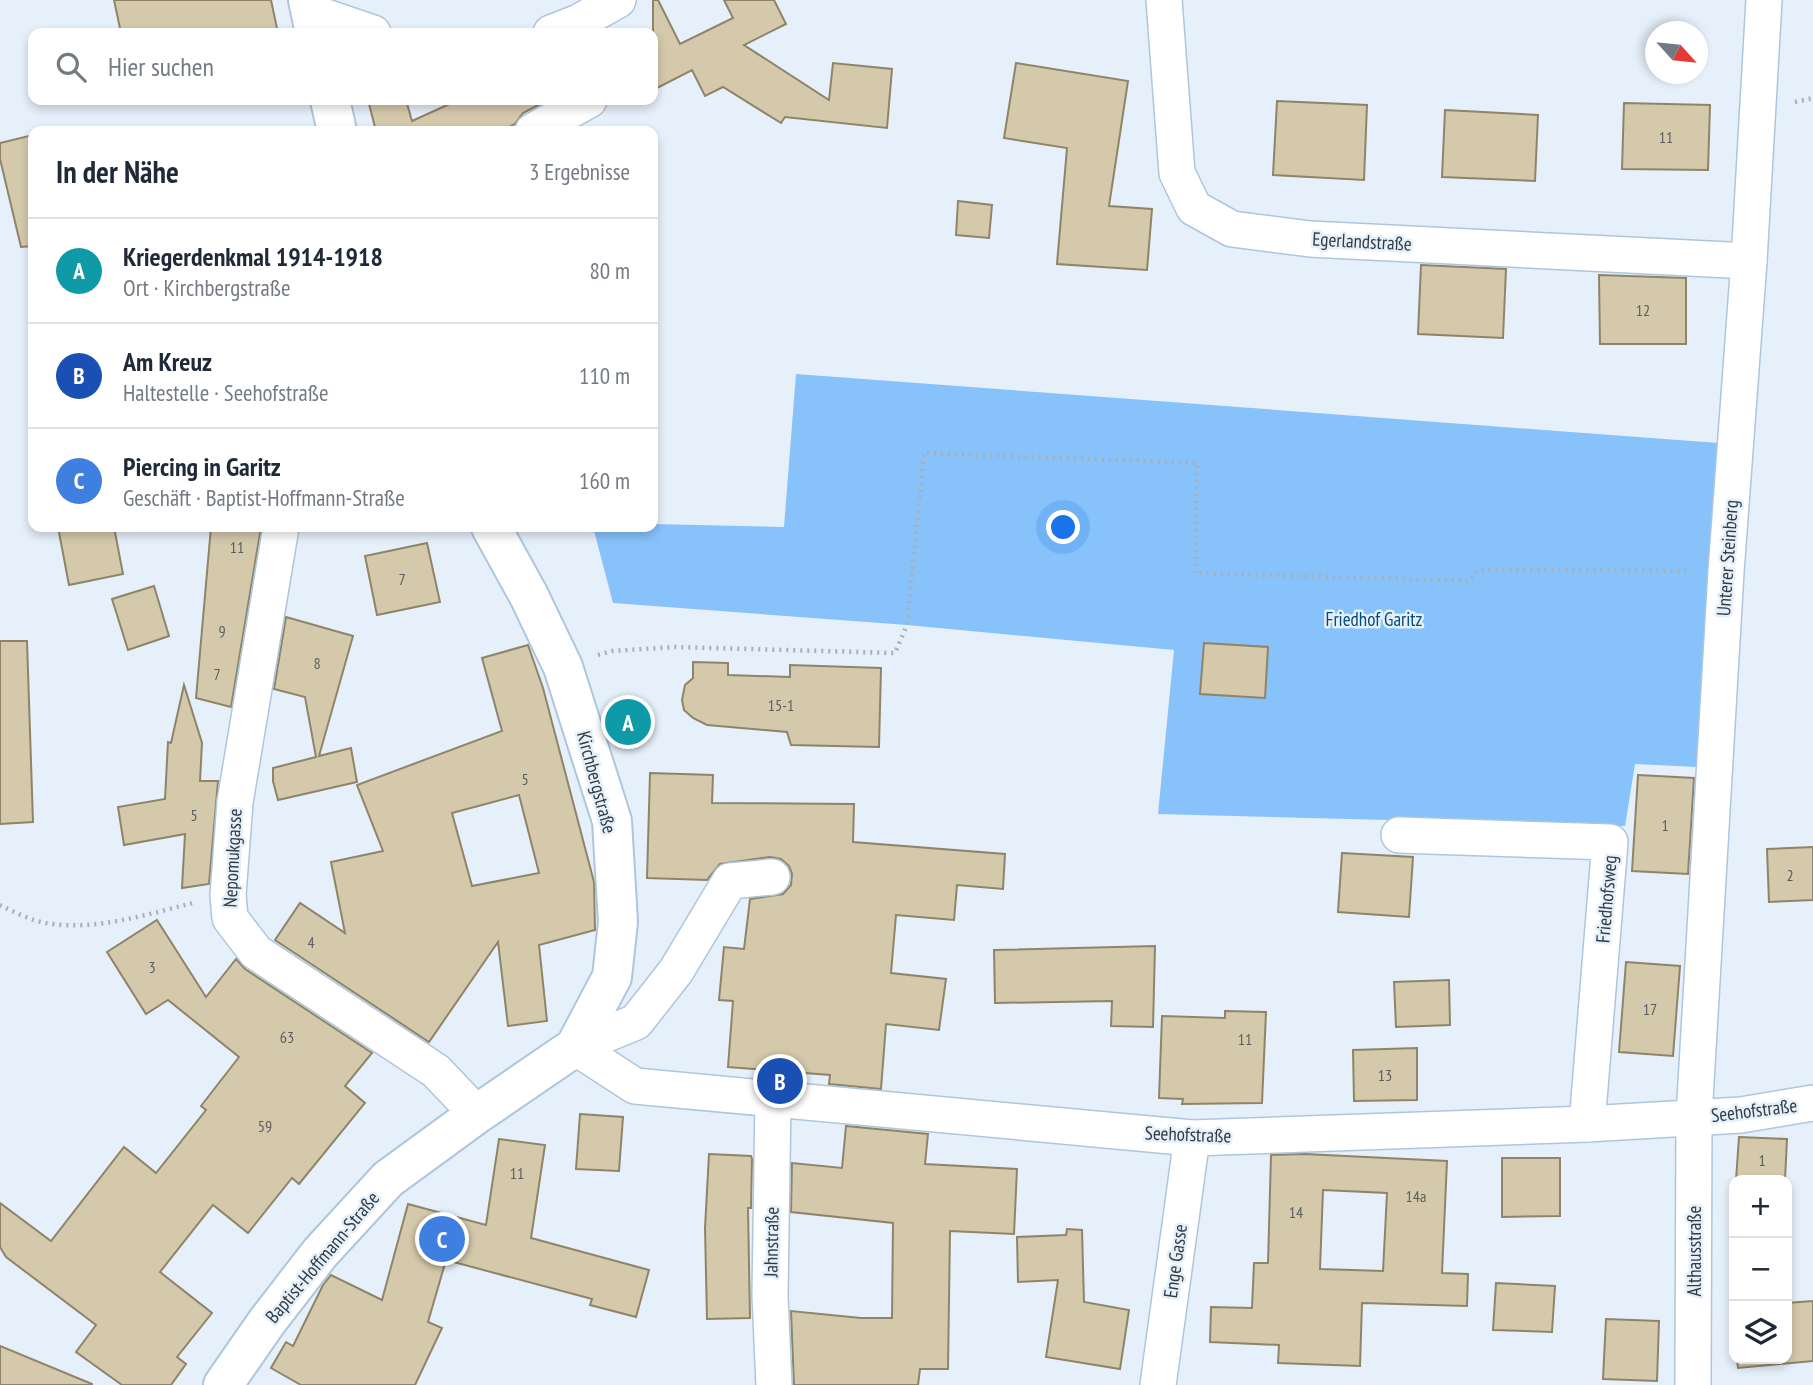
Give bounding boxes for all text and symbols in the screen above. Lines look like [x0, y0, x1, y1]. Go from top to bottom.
north arrow [1645, 21, 1708, 84]
search box [28, 28, 658, 105]
icon: search [52, 48, 90, 86]
text: Hier suchen [108, 50, 214, 83]
house number: 11 [1659, 127, 1673, 147]
text: In der Nähe [56, 152, 179, 191]
text: 3 Ergebnisse [529, 157, 630, 186]
street label: Egerlandstraße [1312, 226, 1412, 256]
text: Kriegerdenkmal 1914-1918 [123, 240, 383, 273]
text: A [73, 256, 85, 285]
text: 80 m [589, 256, 630, 285]
text: Ort · Kirchbergstraße [123, 273, 290, 302]
house number: 12 [1636, 300, 1650, 320]
text: Am Kreuz [123, 345, 212, 378]
text: B [73, 361, 85, 390]
text: 110 m [579, 361, 630, 390]
text: Haltestelle · Seehofstraße [123, 378, 329, 407]
text: Piercing in Garitz [123, 450, 281, 483]
text: C [74, 466, 84, 495]
text: 160 m [579, 466, 630, 495]
text: Geschäft · Baptist-Hoffmann-Straße [123, 483, 405, 512]
street label: Unterer Steinberg [1711, 499, 1743, 617]
your location [1046, 510, 1080, 544]
house number: 11 [230, 537, 244, 557]
house number: 7 [398, 569, 406, 589]
park label: Friedhof Garitz [1326, 607, 1423, 631]
house number: 9 [218, 621, 226, 641]
house number: 8 [313, 653, 321, 673]
house number: 7 [213, 664, 221, 684]
house number: 15-1 [768, 695, 794, 715]
pin: A [605, 696, 651, 748]
street label: Kirchbergstraße [572, 728, 622, 836]
house number: 5 [521, 769, 529, 789]
house number: 5 [190, 805, 198, 825]
street label: Nepomukgasse [217, 808, 247, 908]
house number: 1 [1661, 815, 1669, 835]
street label: Friedhofsweg [1590, 854, 1622, 944]
house number: 2 [1786, 865, 1794, 885]
house number: 4 [307, 932, 315, 952]
house number: 3 [148, 957, 156, 977]
house number: 17 [1643, 999, 1657, 1019]
house number: 63 [280, 1027, 294, 1047]
house number: 11 [1238, 1029, 1252, 1049]
pin: B [757, 1055, 803, 1107]
house number: 13 [1378, 1065, 1392, 1085]
street label: Seehofstraße [1710, 1093, 1799, 1127]
house number: 59 [258, 1116, 272, 1136]
street label: Seehofstraße [1144, 1120, 1232, 1148]
house number: 1 [1758, 1150, 1766, 1170]
house number: 11 [510, 1163, 524, 1183]
map controls [1729, 1175, 1792, 1364]
button: + [1729, 1175, 1792, 1238]
street label: Baptist-Hoffmann-Straße [260, 1186, 384, 1328]
house number: 14a [1406, 1186, 1426, 1206]
house number: 14 [1289, 1202, 1303, 1222]
street label: Althausstraße [1682, 1205, 1706, 1296]
street label: Jahnstraße [758, 1206, 784, 1278]
pin: C [419, 1213, 465, 1265]
street label: Enge Gasse [1158, 1222, 1192, 1299]
button: − [1729, 1238, 1792, 1301]
button: layers [1729, 1301, 1792, 1364]

